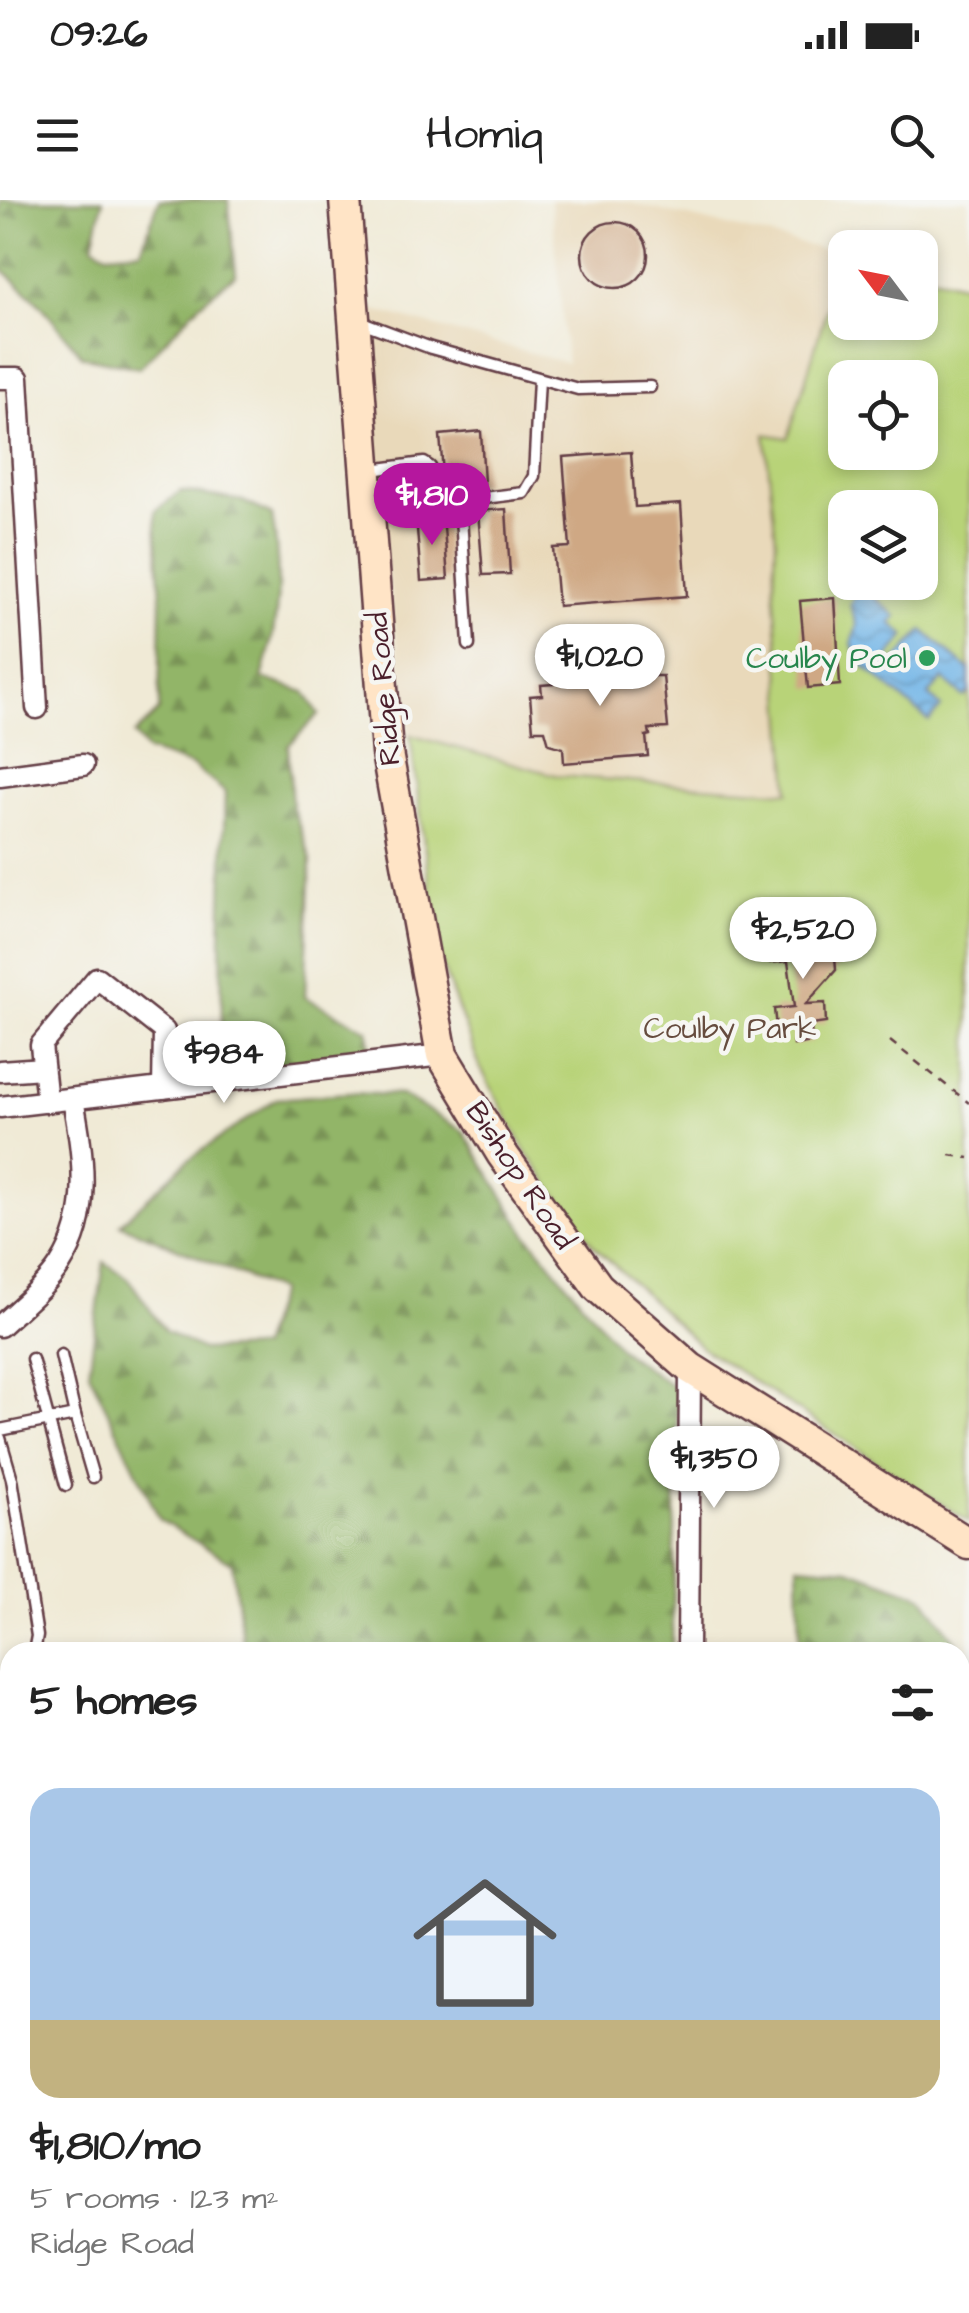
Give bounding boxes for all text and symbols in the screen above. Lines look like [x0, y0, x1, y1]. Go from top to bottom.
text: 09:26 [50, 9, 148, 61]
text: Homiq [426, 104, 543, 166]
icon: menu [30, 108, 85, 163]
icon: search [884, 108, 939, 163]
north arrow [828, 230, 938, 340]
map controls [828, 230, 938, 600]
button: locate [828, 360, 938, 470]
pin: $1,810 [351, 463, 513, 548]
text: $1,810 [396, 473, 468, 518]
button: layers [828, 490, 938, 600]
street label: Ridge Road [356, 610, 413, 767]
pin: $1,020 [519, 624, 681, 709]
text: $1,020 [557, 634, 643, 679]
place label: Coulby Pool [746, 638, 907, 681]
marker: Coulby Pool [916, 647, 938, 669]
pin: $2,520 [722, 897, 884, 982]
text: $2,520 [752, 907, 854, 952]
park label: Coulby Park [644, 1008, 816, 1051]
pin: $984 [165, 1021, 283, 1106]
text: $984 [185, 1031, 263, 1076]
street label: Bishop Road [455, 1093, 585, 1258]
pin: $1,350 [633, 1426, 795, 1511]
text: $1,350 [671, 1436, 757, 1481]
text: 5 homes [30, 1673, 197, 1731]
icon: filters [885, 1675, 940, 1730]
icon: home [395, 1853, 575, 2033]
text: $1,810/mo [30, 2118, 201, 2176]
text: 5 rooms · 123 m² [30, 2176, 279, 2221]
text: Ridge Road [30, 2221, 194, 2266]

